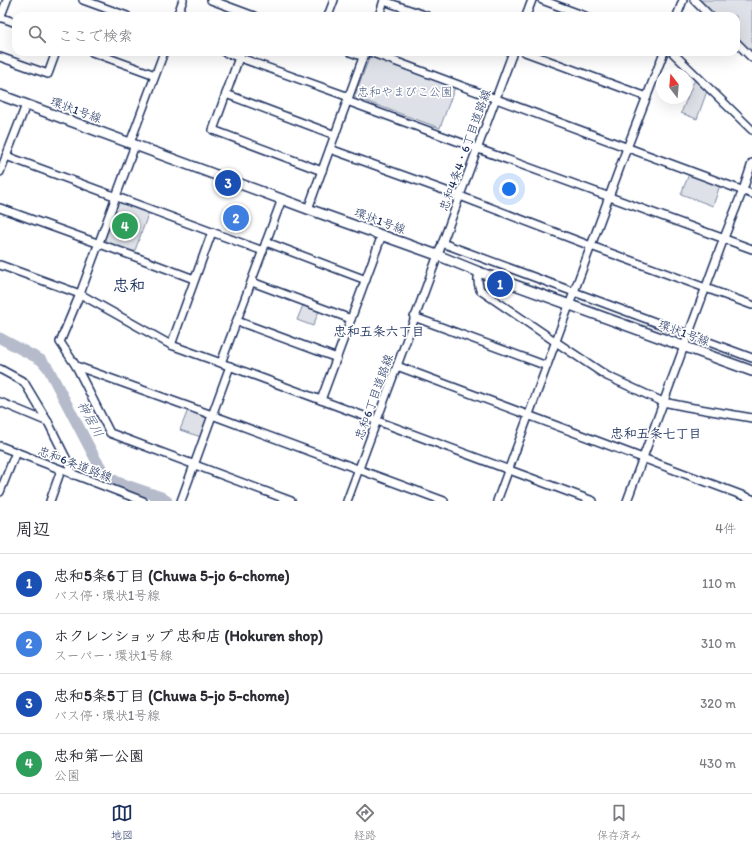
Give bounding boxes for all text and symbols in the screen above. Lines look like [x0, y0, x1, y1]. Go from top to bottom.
search box [12, 12, 740, 56]
icon: search [26, 23, 48, 45]
text: ここで検索 [58, 27, 133, 45]
north arrow [656, 68, 692, 104]
park label: 忠和やまびこ公園 [357, 85, 453, 99]
street label: 忠和4条4・6丁目道路線 [436, 87, 494, 213]
street label: 環状1号線 [48, 94, 104, 126]
pin: 3 [215, 168, 241, 198]
your location [499, 179, 519, 199]
pin: 2 [223, 203, 249, 233]
street label: 環状1号線 [352, 205, 408, 237]
pin: 4 [112, 211, 138, 241]
pin: 1 [487, 269, 513, 299]
district label: 忠和 [113, 276, 145, 295]
street label: 環状1号線 [656, 317, 712, 349]
district label: 忠和五条六丁目 [333, 324, 425, 339]
street label: 忠和6丁目道路線 [352, 352, 396, 442]
water label: 神居川 [75, 399, 107, 440]
district label: 忠和五条七丁目 [610, 426, 702, 441]
street label: 忠和6条道路線 [36, 443, 114, 485]
text: 周辺 [16, 519, 50, 539]
text: 4件 [715, 521, 736, 536]
text: 忠和5条6丁目 (Chuwa 5-jo 6-chome) [54, 567, 290, 585]
text: 1 [26, 576, 32, 591]
text: 110 m [702, 576, 736, 591]
text: バス停 · 環状1号線 [54, 588, 160, 603]
text: ホクレンショップ 忠和店 (Hokuren shop) [54, 627, 323, 645]
text: 2 [26, 636, 32, 651]
text: 310 m [701, 636, 736, 651]
text: スーパー · 環状1号線 [54, 648, 172, 663]
text: 忠和5条5丁目 (Chuwa 5-jo 5-chome) [54, 687, 290, 705]
text: 3 [25, 696, 33, 711]
text: 320 m [700, 696, 736, 711]
text: バス停 · 環状1号線 [54, 708, 160, 723]
text: 忠和第一公園 [54, 747, 144, 765]
text: 4 [25, 756, 33, 771]
text: 430 m [699, 756, 736, 771]
text: 公園 [54, 768, 80, 783]
tab: 地図 [111, 802, 133, 842]
tab: 経路 [354, 802, 376, 842]
tab: 保存済み [597, 802, 641, 842]

